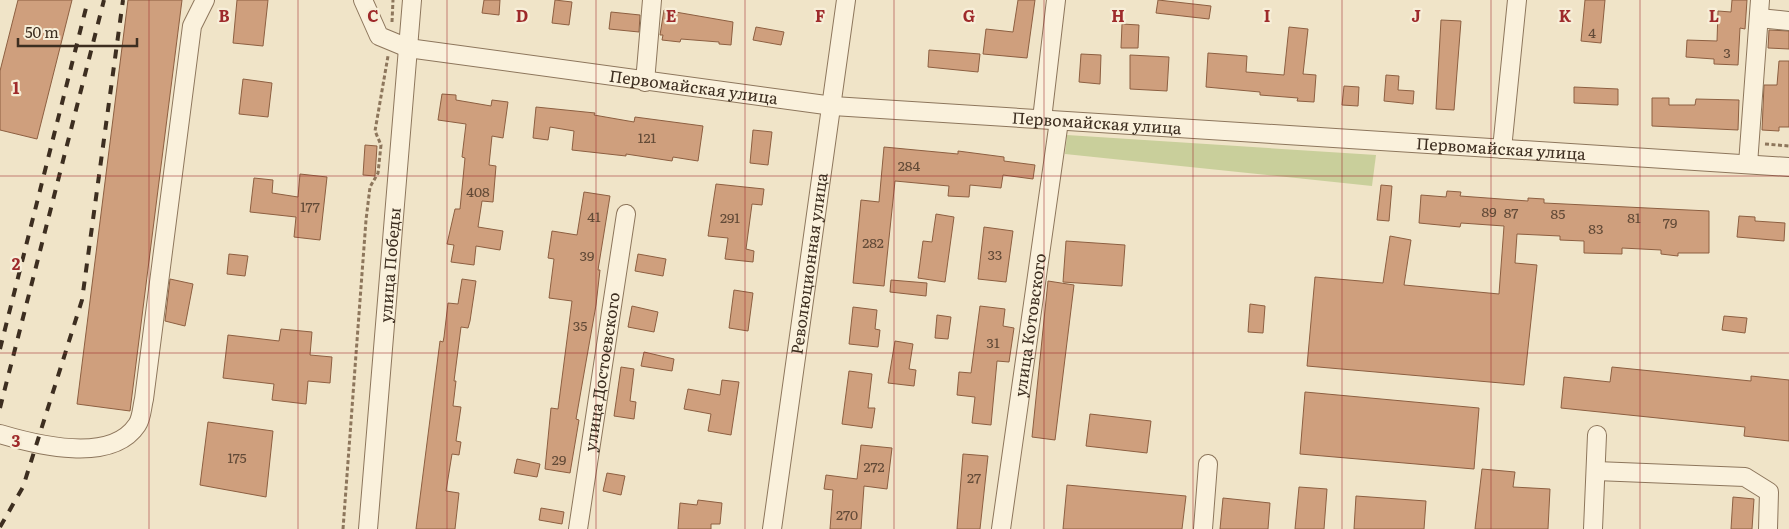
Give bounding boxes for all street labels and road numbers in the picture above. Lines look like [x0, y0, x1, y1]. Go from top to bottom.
street label: Первомайская улица [608, 63, 780, 109]
street label: Первомайская улица [1011, 104, 1183, 139]
street label: Первомайская улица [1415, 130, 1587, 165]
street label: Революционная улица [784, 171, 833, 356]
street label: улица Победы [372, 206, 406, 323]
street label: улица Котовского [1007, 252, 1051, 398]
street label: улица Достоевского [577, 290, 625, 453]

